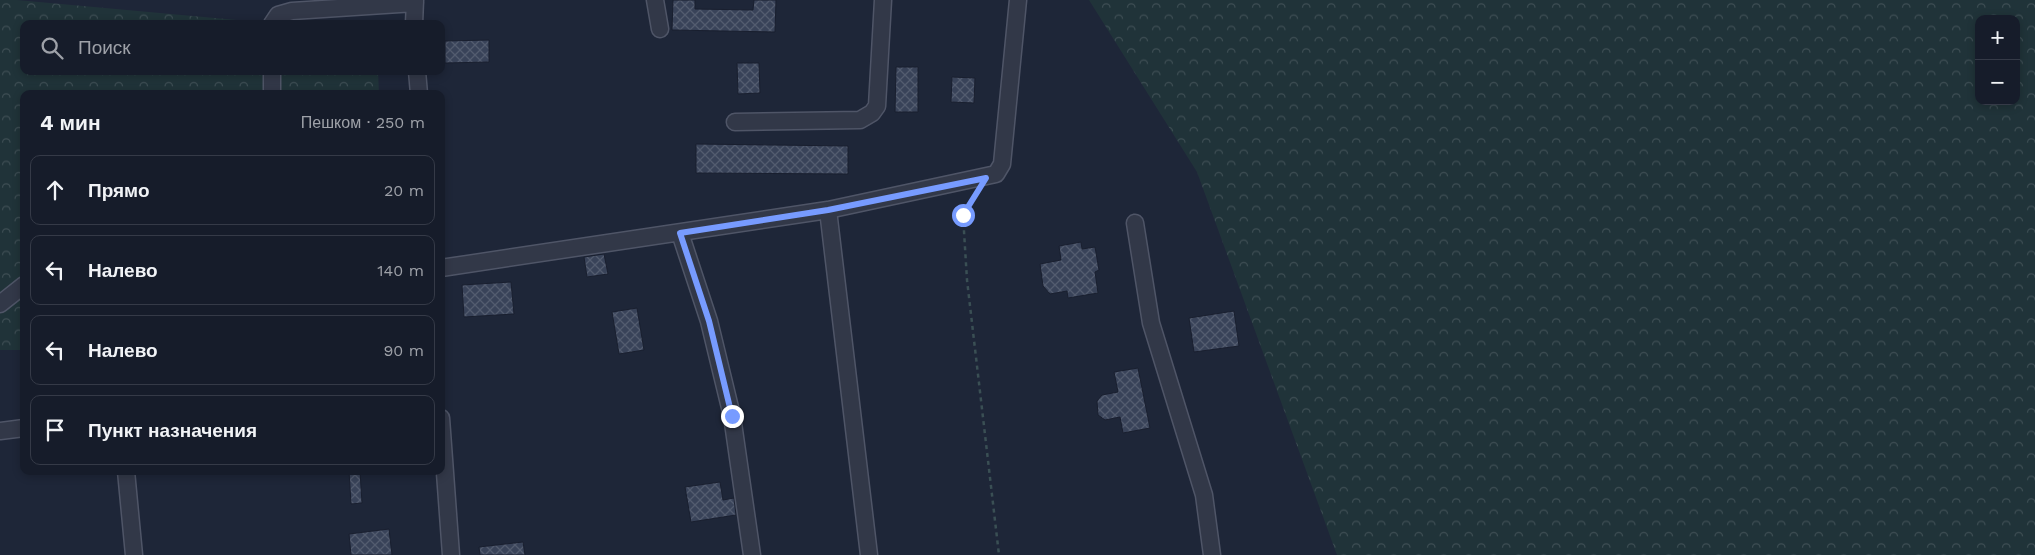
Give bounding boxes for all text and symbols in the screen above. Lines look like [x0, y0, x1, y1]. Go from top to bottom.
map controls [1975, 15, 2020, 105]
button: + [1975, 15, 2020, 60]
search box [20, 20, 445, 75]
icon: search [38, 34, 66, 62]
text: Поиск [78, 36, 131, 59]
button: − [1975, 60, 2020, 105]
text: 4 мин [40, 110, 101, 135]
text: Пешком · 250 m [301, 113, 425, 132]
icon: ahead [41, 176, 69, 204]
text: Прямо [88, 179, 150, 202]
text: 20 m [384, 181, 424, 200]
route start [952, 204, 975, 227]
icon: left [41, 256, 69, 284]
text: Налево [88, 259, 158, 282]
text: 140 m [377, 261, 424, 280]
icon: left [41, 336, 69, 364]
text: Налево [88, 339, 158, 362]
text: 90 m [383, 341, 424, 360]
route end [721, 405, 744, 428]
icon: arrive [41, 416, 69, 444]
text: Пункт назначения [88, 419, 257, 442]

